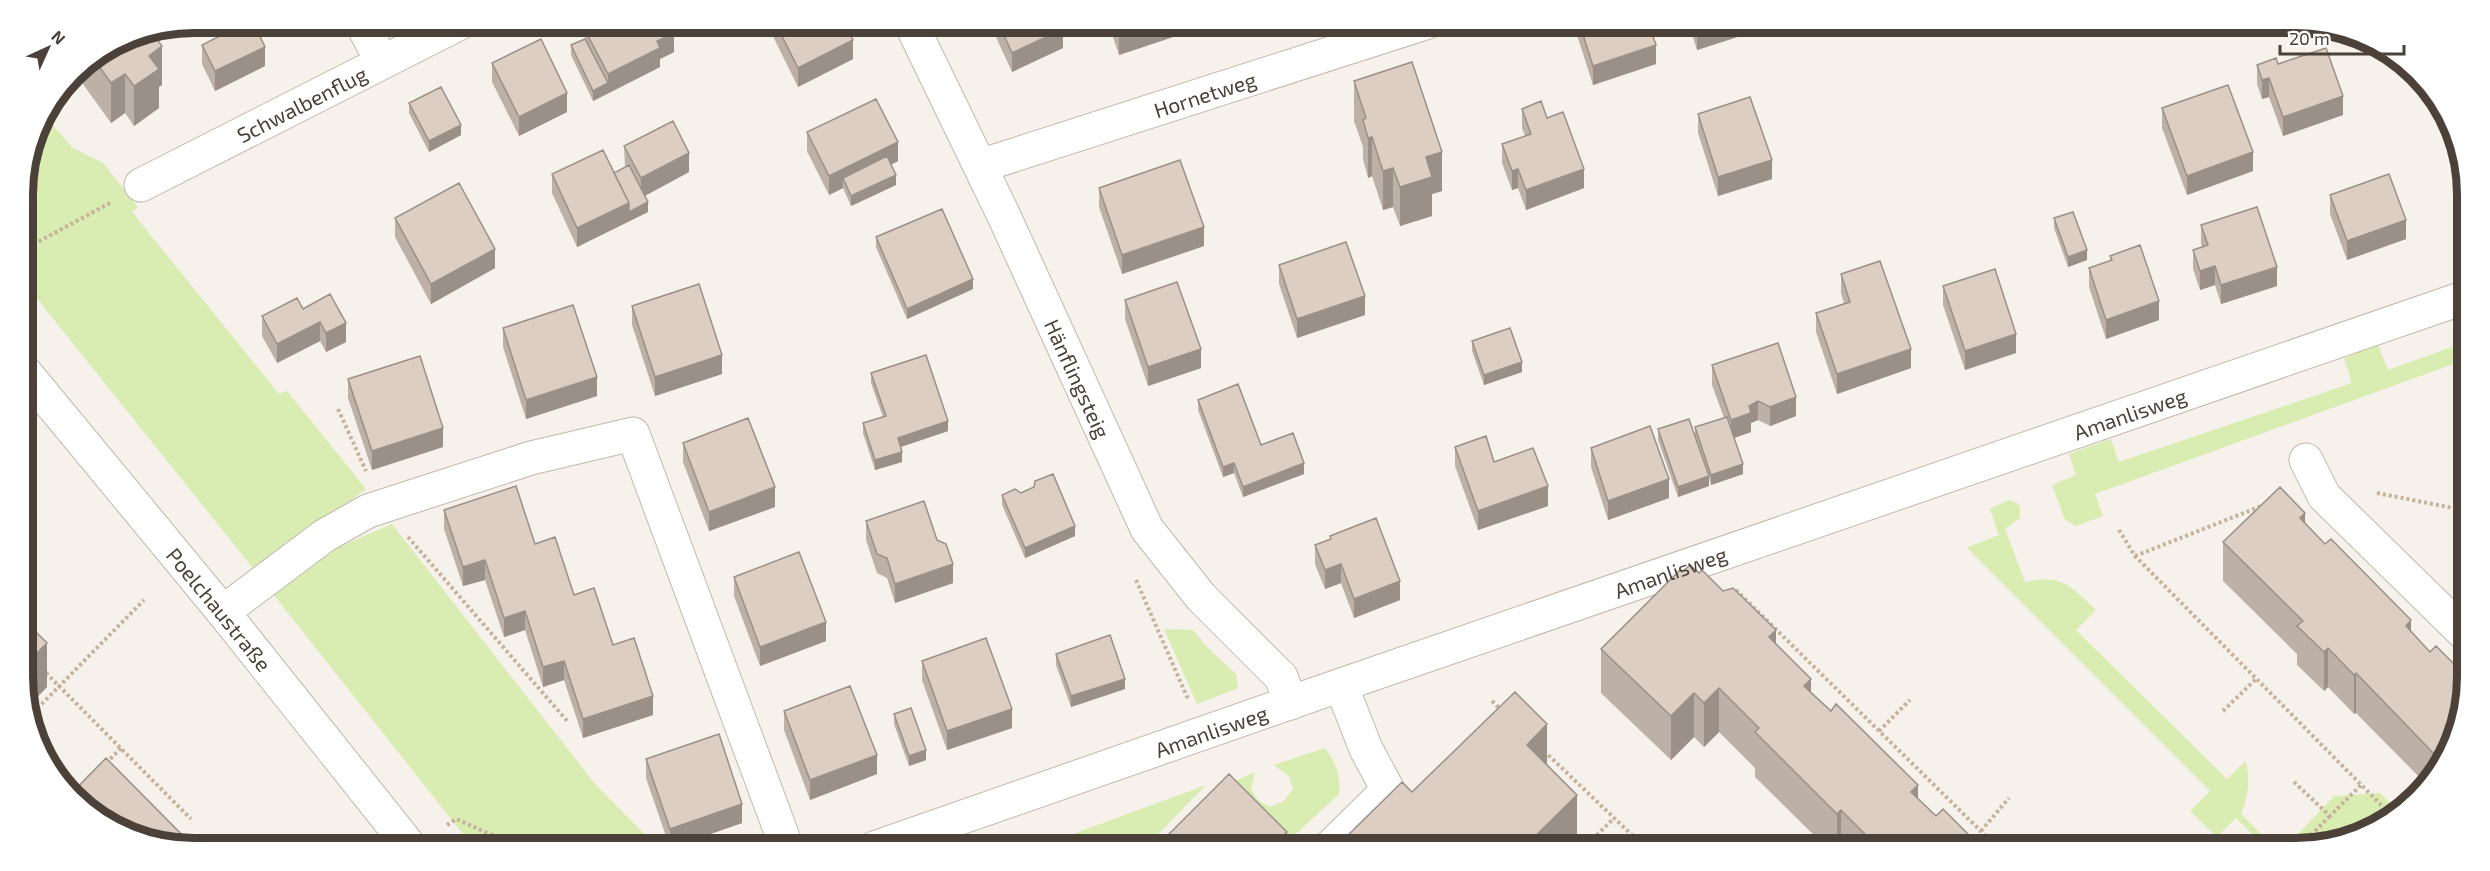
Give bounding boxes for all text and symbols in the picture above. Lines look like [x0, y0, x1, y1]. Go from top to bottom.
north arrow [18, 18, 78, 78]
scale bar [2280, 18, 2404, 56]
text: N [48, 26, 70, 48]
text: 20 m [2289, 27, 2330, 49]
street label: Schwalbenflug [232, 60, 371, 147]
street label: Hornetweg [1150, 66, 1259, 122]
street label: Hänflingsteig [1040, 315, 1116, 442]
street label: Amanlisweg [2070, 382, 2190, 444]
street label: Amanlisweg [1611, 540, 1730, 602]
street label: Poelchaustraße [162, 542, 277, 676]
street label: Amanlisweg [1151, 699, 1271, 762]

